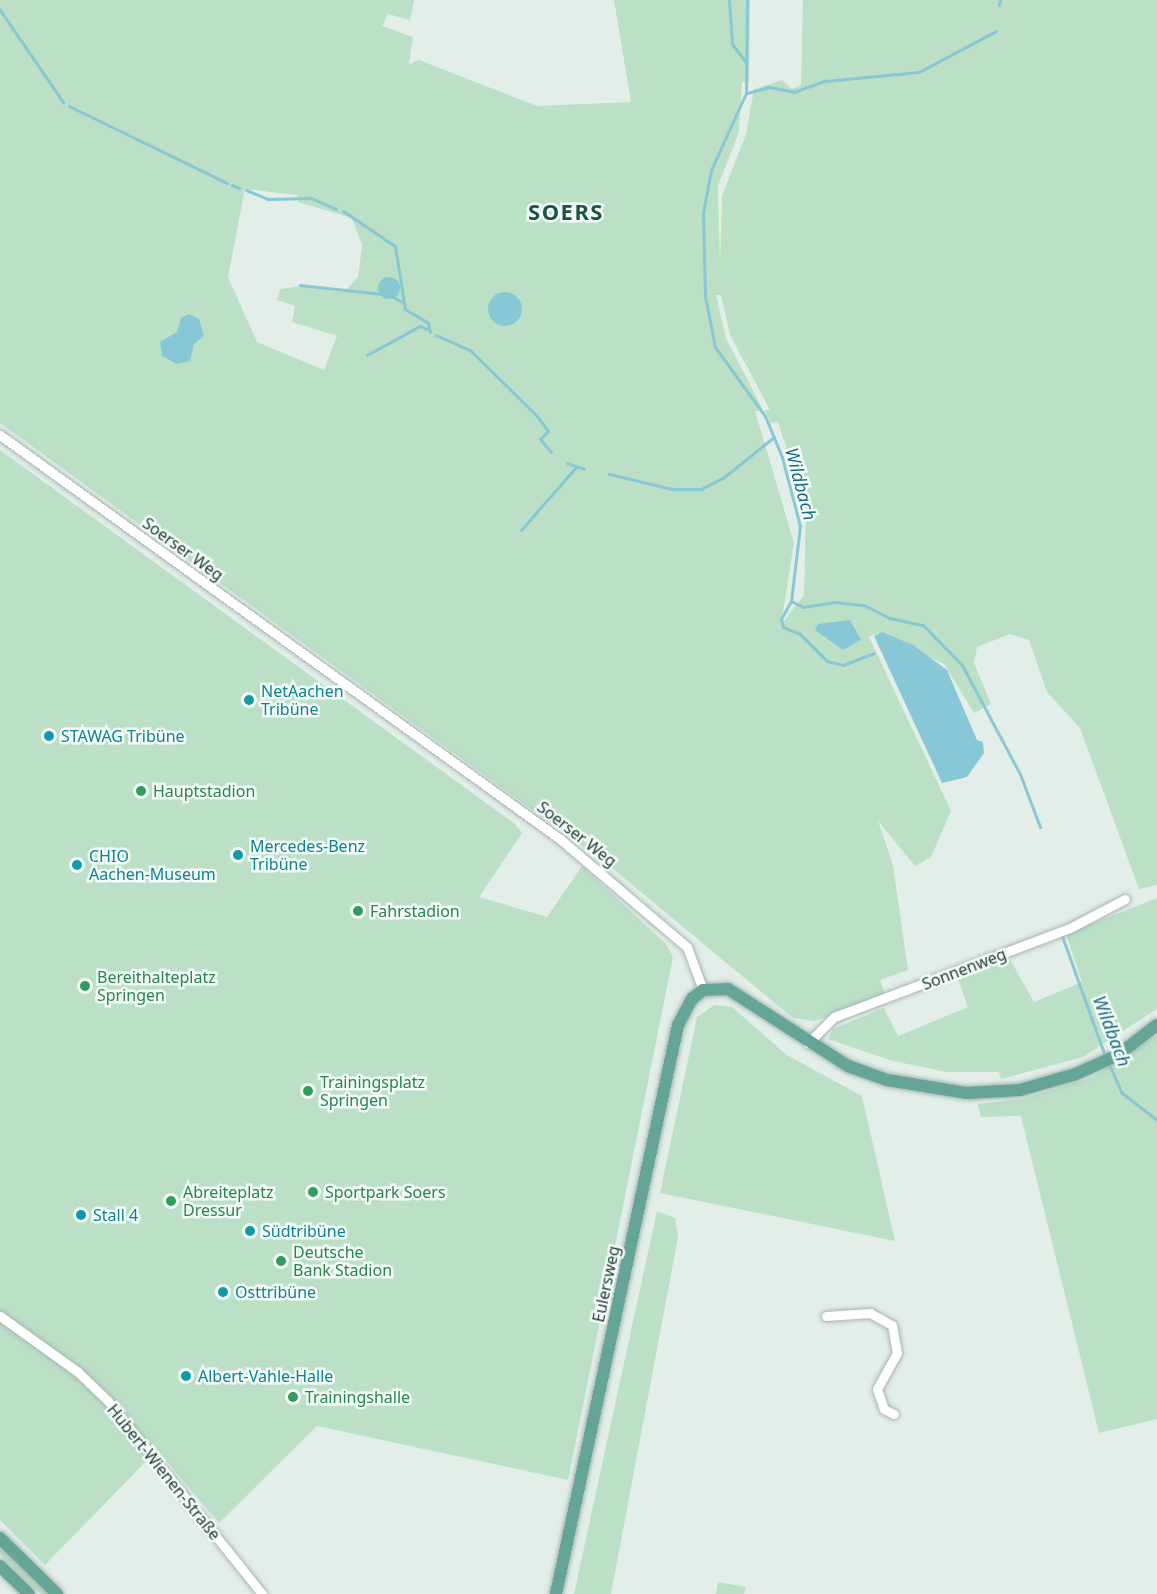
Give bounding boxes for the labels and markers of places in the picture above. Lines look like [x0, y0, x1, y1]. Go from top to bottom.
place label: NetAachen Tribüne [261, 681, 344, 719]
marker: NetAachen Tribüne [242, 693, 256, 707]
place label: STAWAG Tribüne [61, 726, 185, 746]
marker: STAWAG Tribüne [42, 729, 56, 743]
place label: Hauptstadion [153, 781, 255, 801]
marker: Hauptstadion [134, 784, 148, 798]
place label: Mercedes-Benz Tribüne [250, 836, 365, 874]
place label: CHIO Aachen-Museum [89, 846, 216, 884]
marker: Mercedes-Benz Tribüne [231, 848, 245, 862]
marker: CHIO Aachen-Museum [70, 858, 84, 872]
place label: Fahrstadion [370, 901, 460, 921]
marker: Fahrstadion [351, 904, 365, 918]
place label: Bereithalteplatz Springen [97, 967, 216, 1005]
marker: Bereithalteplatz Springen [78, 979, 92, 993]
place label: Trainingsplatz Springen [320, 1072, 425, 1110]
marker: Trainingsplatz Springen [301, 1084, 315, 1098]
place label: Abreiteplatz Dressur [183, 1182, 274, 1220]
place label: Sportpark Soers [325, 1182, 446, 1202]
marker: Sportpark Soers [306, 1185, 320, 1199]
marker: Abreiteplatz Dressur [164, 1194, 178, 1208]
place label: Stall 4 [93, 1205, 138, 1225]
marker: Stall 4 [74, 1208, 88, 1222]
place label: Südtribüne [262, 1221, 346, 1241]
marker: Südtribüne [243, 1224, 257, 1238]
place label: Deutsche Bank Stadion [293, 1242, 392, 1280]
marker: Deutsche Bank Stadion [274, 1254, 288, 1268]
place label: Osttribüne [235, 1282, 316, 1302]
marker: Osttribüne [216, 1285, 230, 1299]
place label: Albert-Vahle-Halle [198, 1366, 333, 1386]
marker: Albert-Vahle-Halle [179, 1369, 193, 1383]
place label: Trainingshalle [305, 1387, 410, 1407]
marker: Trainingshalle [286, 1390, 300, 1404]

